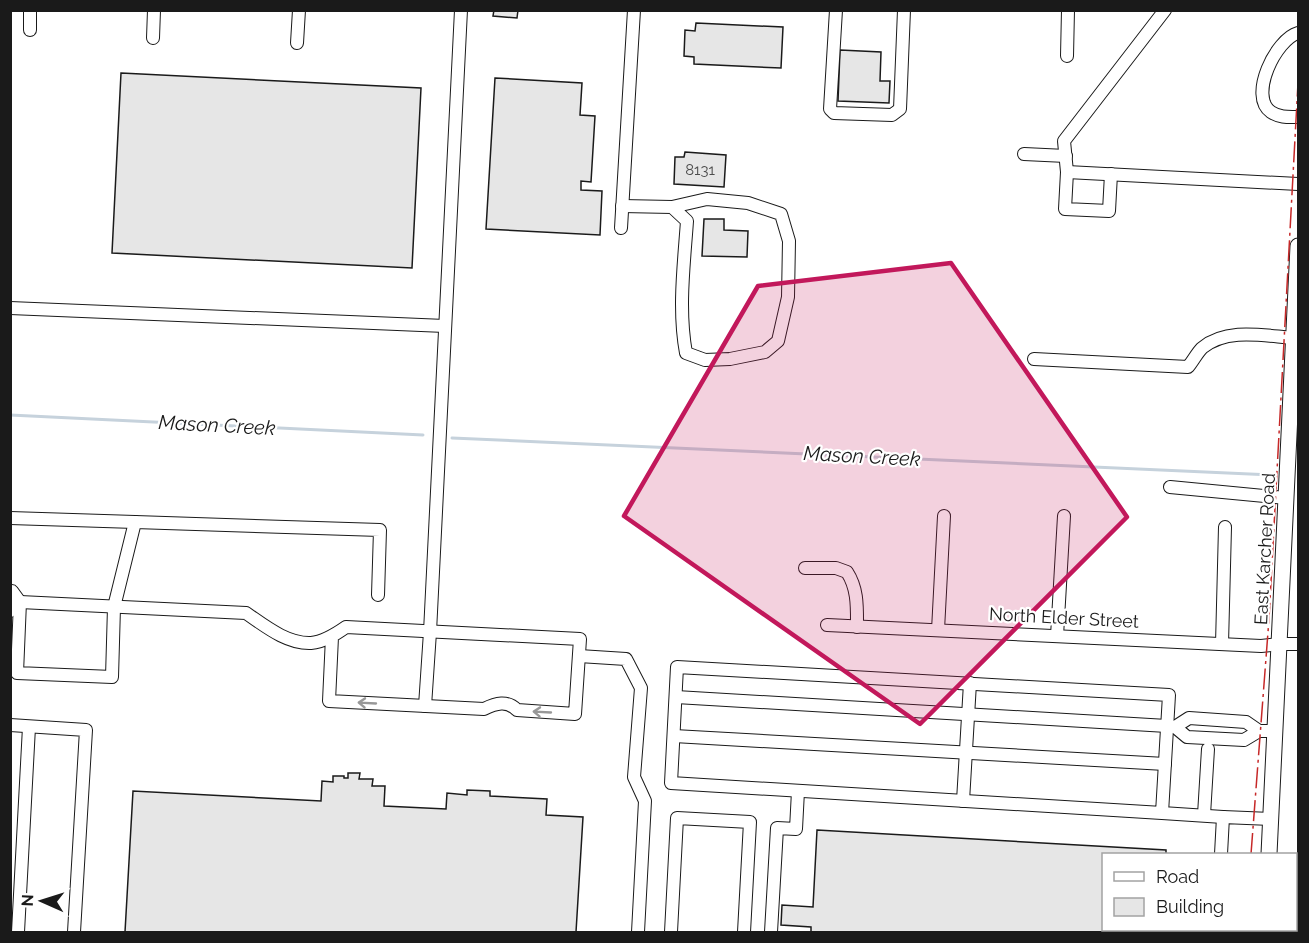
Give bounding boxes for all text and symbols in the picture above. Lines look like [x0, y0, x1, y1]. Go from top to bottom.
house number: 8131 [685, 161, 715, 179]
water label: Mason Creek [158, 410, 277, 440]
water label: Mason Creek [803, 441, 922, 471]
street label: East Karcher Road [1250, 472, 1279, 625]
street label: North Elder Street [989, 603, 1139, 632]
one-way arrow [357, 697, 377, 708]
one-way arrow [533, 706, 553, 717]
legend [1102, 853, 1297, 931]
text: Road [1156, 866, 1199, 887]
north arrow [12, 871, 72, 931]
text: N [18, 894, 37, 907]
text: Building [1156, 896, 1224, 917]

